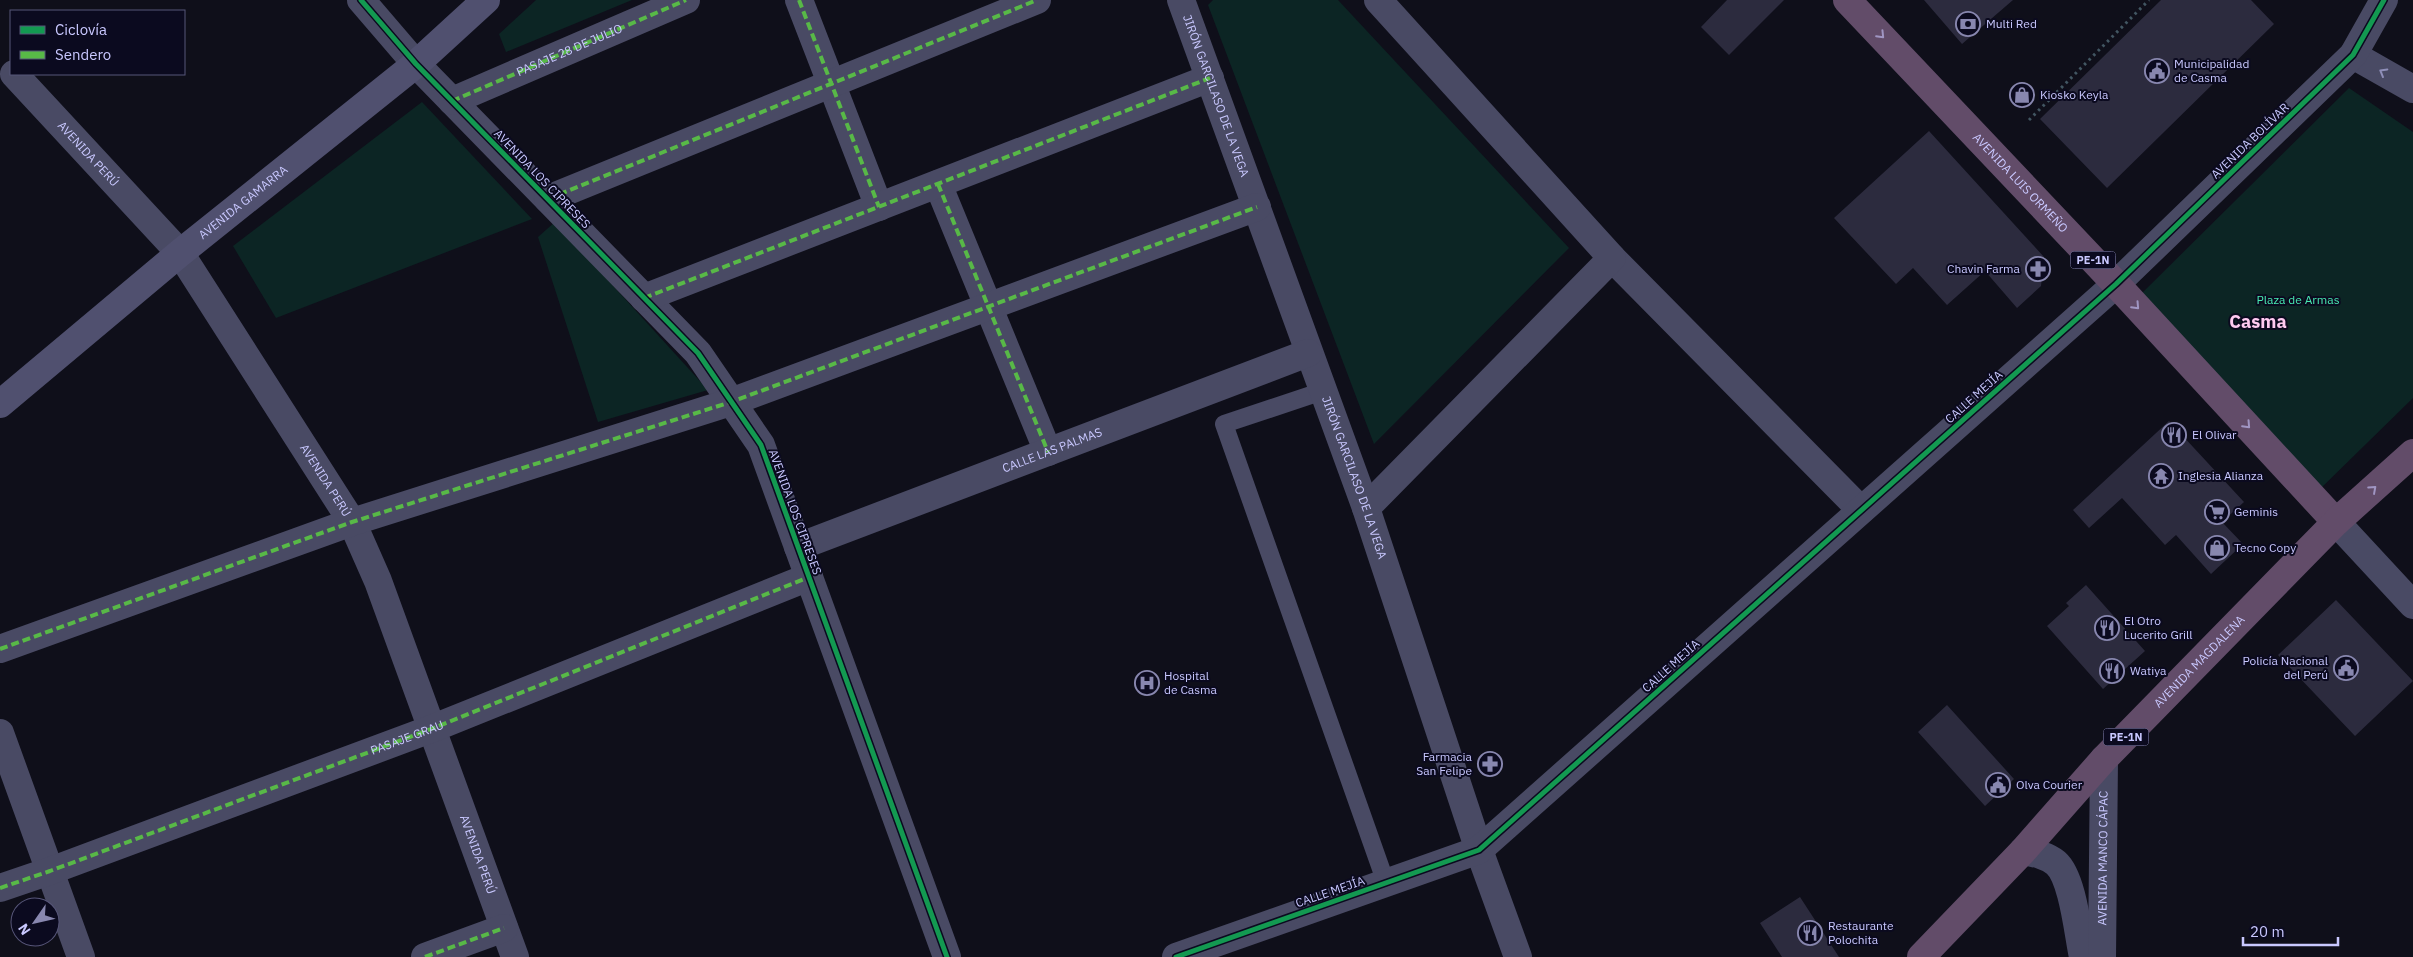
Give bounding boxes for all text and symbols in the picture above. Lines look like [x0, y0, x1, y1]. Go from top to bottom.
legend [10, 10, 185, 75]
bank icon: Multi Red [1955, 11, 1981, 37]
street label: JIRÓN GARCILASO DE LA VEGA [1180, 13, 1253, 179]
place label: Multi Red [1986, 16, 2037, 31]
text: Ciclovía [55, 20, 107, 39]
street label: PASAJE 28 DE JULIO [514, 20, 625, 79]
one-way arrow [1875, 30, 1884, 39]
text: Sendero [55, 45, 111, 64]
place label: Municipalidad de Casma [2174, 56, 2249, 85]
public building icon: Municipalidad de Casma [2144, 58, 2170, 84]
one-way arrow [2380, 68, 2389, 78]
shop icon: Kiosko Keyla [2009, 82, 2035, 108]
place label: Kiosko Keyla [2040, 87, 2109, 102]
street label: AVENIDA BOLÍVAR [2208, 99, 2292, 182]
street label: AVENIDA PERÚ [55, 118, 122, 189]
street label: AVENIDA LOS CIPRESES [491, 126, 594, 231]
street label: AVENIDA LUIS ORMEÑO [1970, 130, 2071, 236]
street label: AVENIDA GAMARRA [195, 162, 291, 242]
road number: PE-1N [2070, 252, 2116, 268]
pharmacy icon: Chavin Farma [2025, 256, 2051, 282]
place label: Chavin Farma [1947, 261, 2021, 276]
park label: Plaza de Armas [2257, 292, 2340, 307]
one-way arrow [2130, 301, 2139, 310]
district label: Casma [2229, 310, 2287, 333]
street label: CALLE MEJÍA [1942, 367, 2006, 426]
street label: JIRÓN GARCILASO DE LA VEGA [1319, 394, 1390, 561]
one-way arrow [2241, 420, 2250, 429]
restaurant icon: El Olivar [2161, 422, 2187, 448]
street label: CALLE LAS PALMAS [1000, 424, 1104, 476]
place label: El Olivar [2192, 427, 2237, 442]
street label: AVENIDA PERÚ [297, 441, 355, 519]
street label: AVENIDA LOS CIPRESES [766, 447, 825, 577]
temple icon: Inglesia Alianza [2148, 463, 2174, 489]
place label: Inglesia Alianza [2178, 468, 2264, 483]
one-way arrow [2367, 486, 2376, 495]
supermarket icon: Geminis [2204, 499, 2230, 525]
place label: Geminis [2234, 504, 2278, 519]
shop icon: Tecno Copy [2204, 535, 2230, 561]
place label: Tecno Copy [2234, 540, 2296, 555]
street label: AVENIDA MAGDALENA [2150, 612, 2248, 711]
place label: El Otro Lucerito Grill [2124, 613, 2193, 642]
restaurant icon: El Otro Lucerito Grill [2094, 615, 2120, 641]
street label: CALLE MEJÍA [1639, 636, 1703, 695]
place label: Policía Nacional del Perú [2243, 653, 2328, 682]
public building icon: Policía Nacional del Perú [2333, 655, 2359, 681]
restaurant icon: Watiya [2099, 658, 2125, 684]
place label: Watiya [2130, 663, 2167, 678]
place label: Hospital de Casma [1164, 668, 1218, 697]
hospital icon: Hospital de Casma [1134, 670, 1160, 696]
street label: PASAJE GRAU [368, 717, 446, 758]
road number: PE-1N [2104, 729, 2148, 746]
place label: Farmacia San Felipe [1416, 749, 1473, 778]
pharmacy icon: Farmacia San Felipe [1477, 751, 1503, 777]
public building icon: Olva Courier [1985, 772, 2011, 798]
place label: Olva Courier [2016, 777, 2083, 792]
street label: AVENIDA MANCO CÁPAC [2094, 790, 2111, 925]
street label: AVENIDA PERÚ [457, 813, 499, 896]
street label: CALLE MEJÍA [1293, 873, 1367, 910]
north arrow [10, 897, 60, 947]
scale bar [2243, 914, 2338, 946]
place label: Restaurante Polochita [1828, 918, 1894, 947]
text: N [14, 920, 35, 939]
restaurant icon: Restaurante Polochita [1797, 920, 1823, 946]
text: 20 m [2250, 922, 2285, 941]

